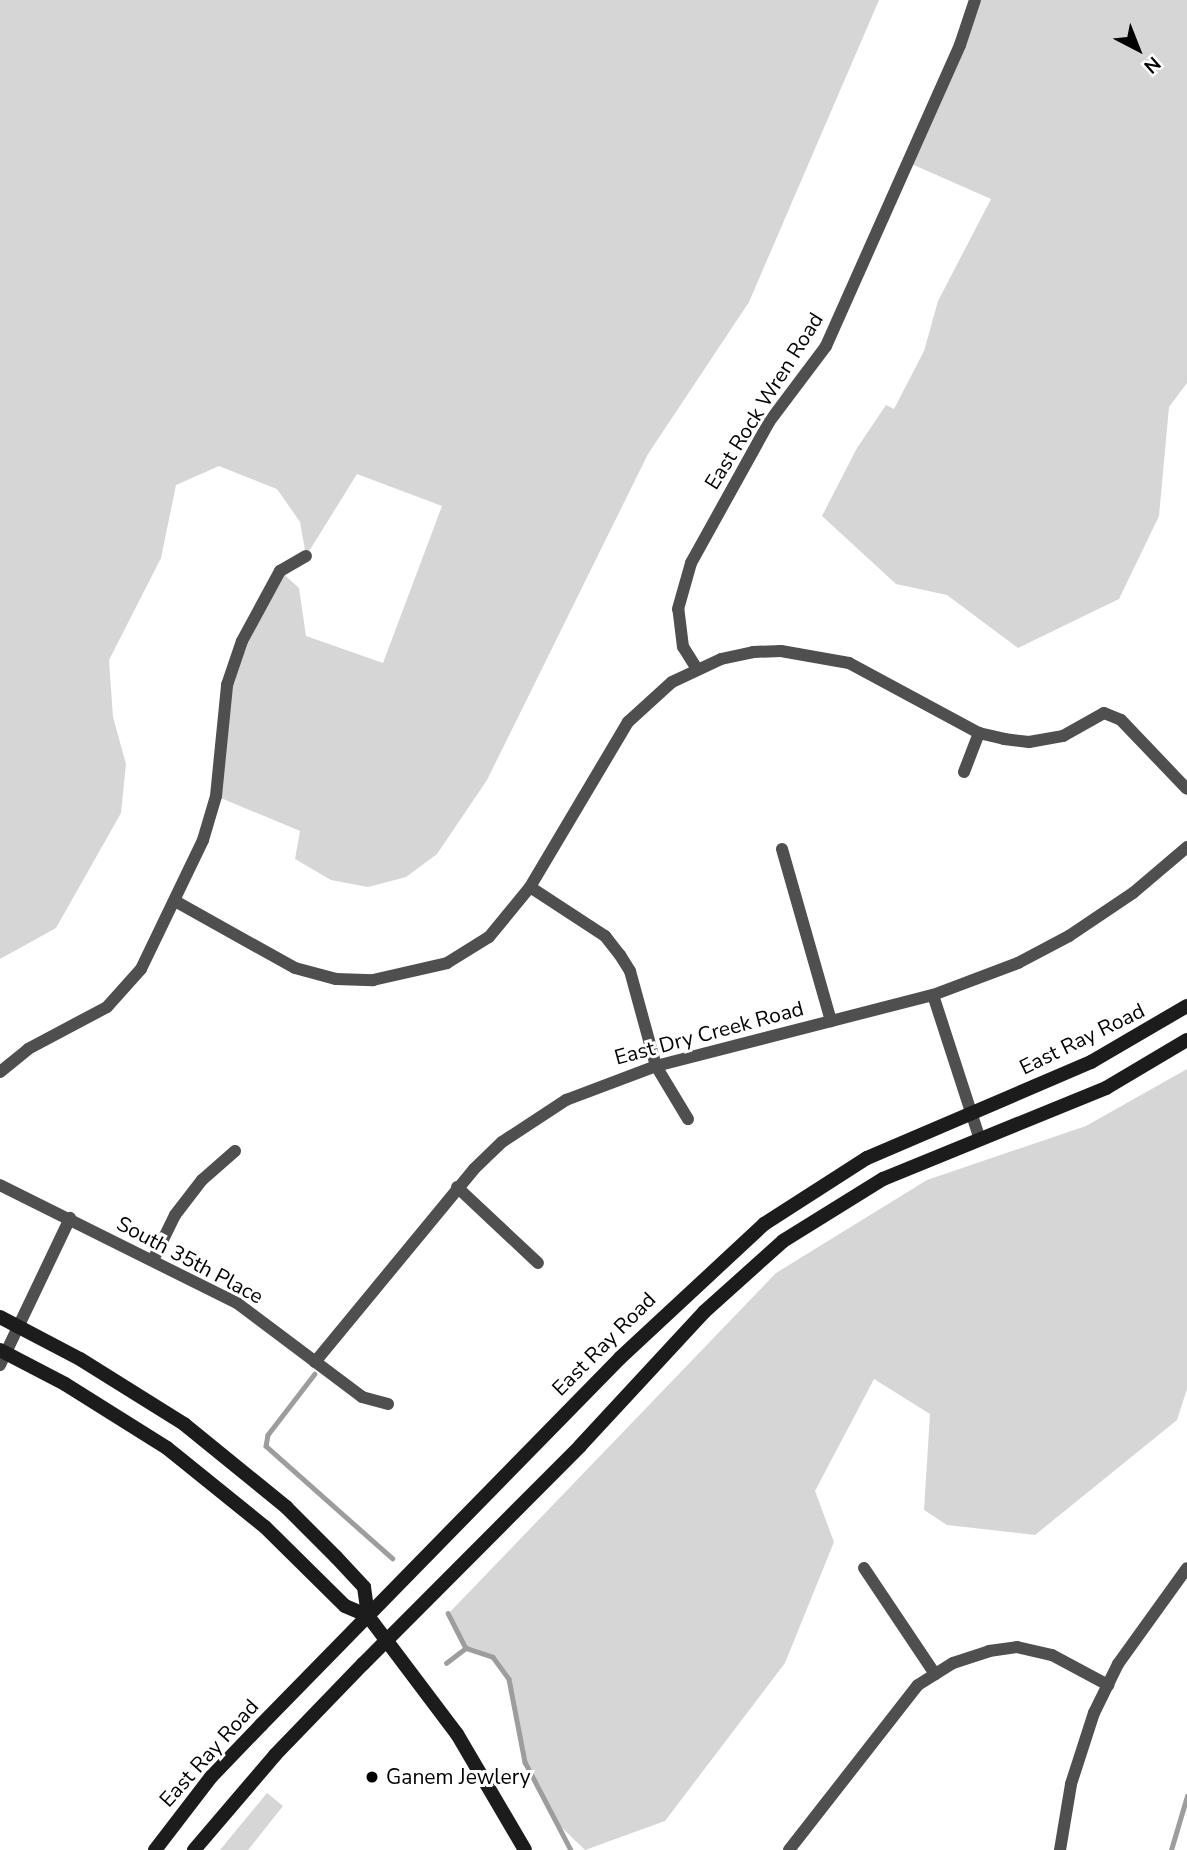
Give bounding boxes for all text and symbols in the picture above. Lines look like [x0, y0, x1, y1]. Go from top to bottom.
north arrow [1103, 14, 1173, 84]
text: N [1138, 50, 1166, 79]
street label: East Rock Wren Road [699, 308, 829, 494]
street label: East Dry Creek Road [612, 996, 806, 1070]
street label: East Ray Road [1015, 998, 1149, 1080]
street label: South 35th Place [112, 1211, 268, 1309]
street label: East Ray Road [547, 1287, 661, 1401]
street label: East Ray Road [154, 1694, 264, 1812]
place label: Ganem Jewlery [386, 1764, 531, 1790]
marker: Ganem Jewlery [364, 1769, 380, 1785]

